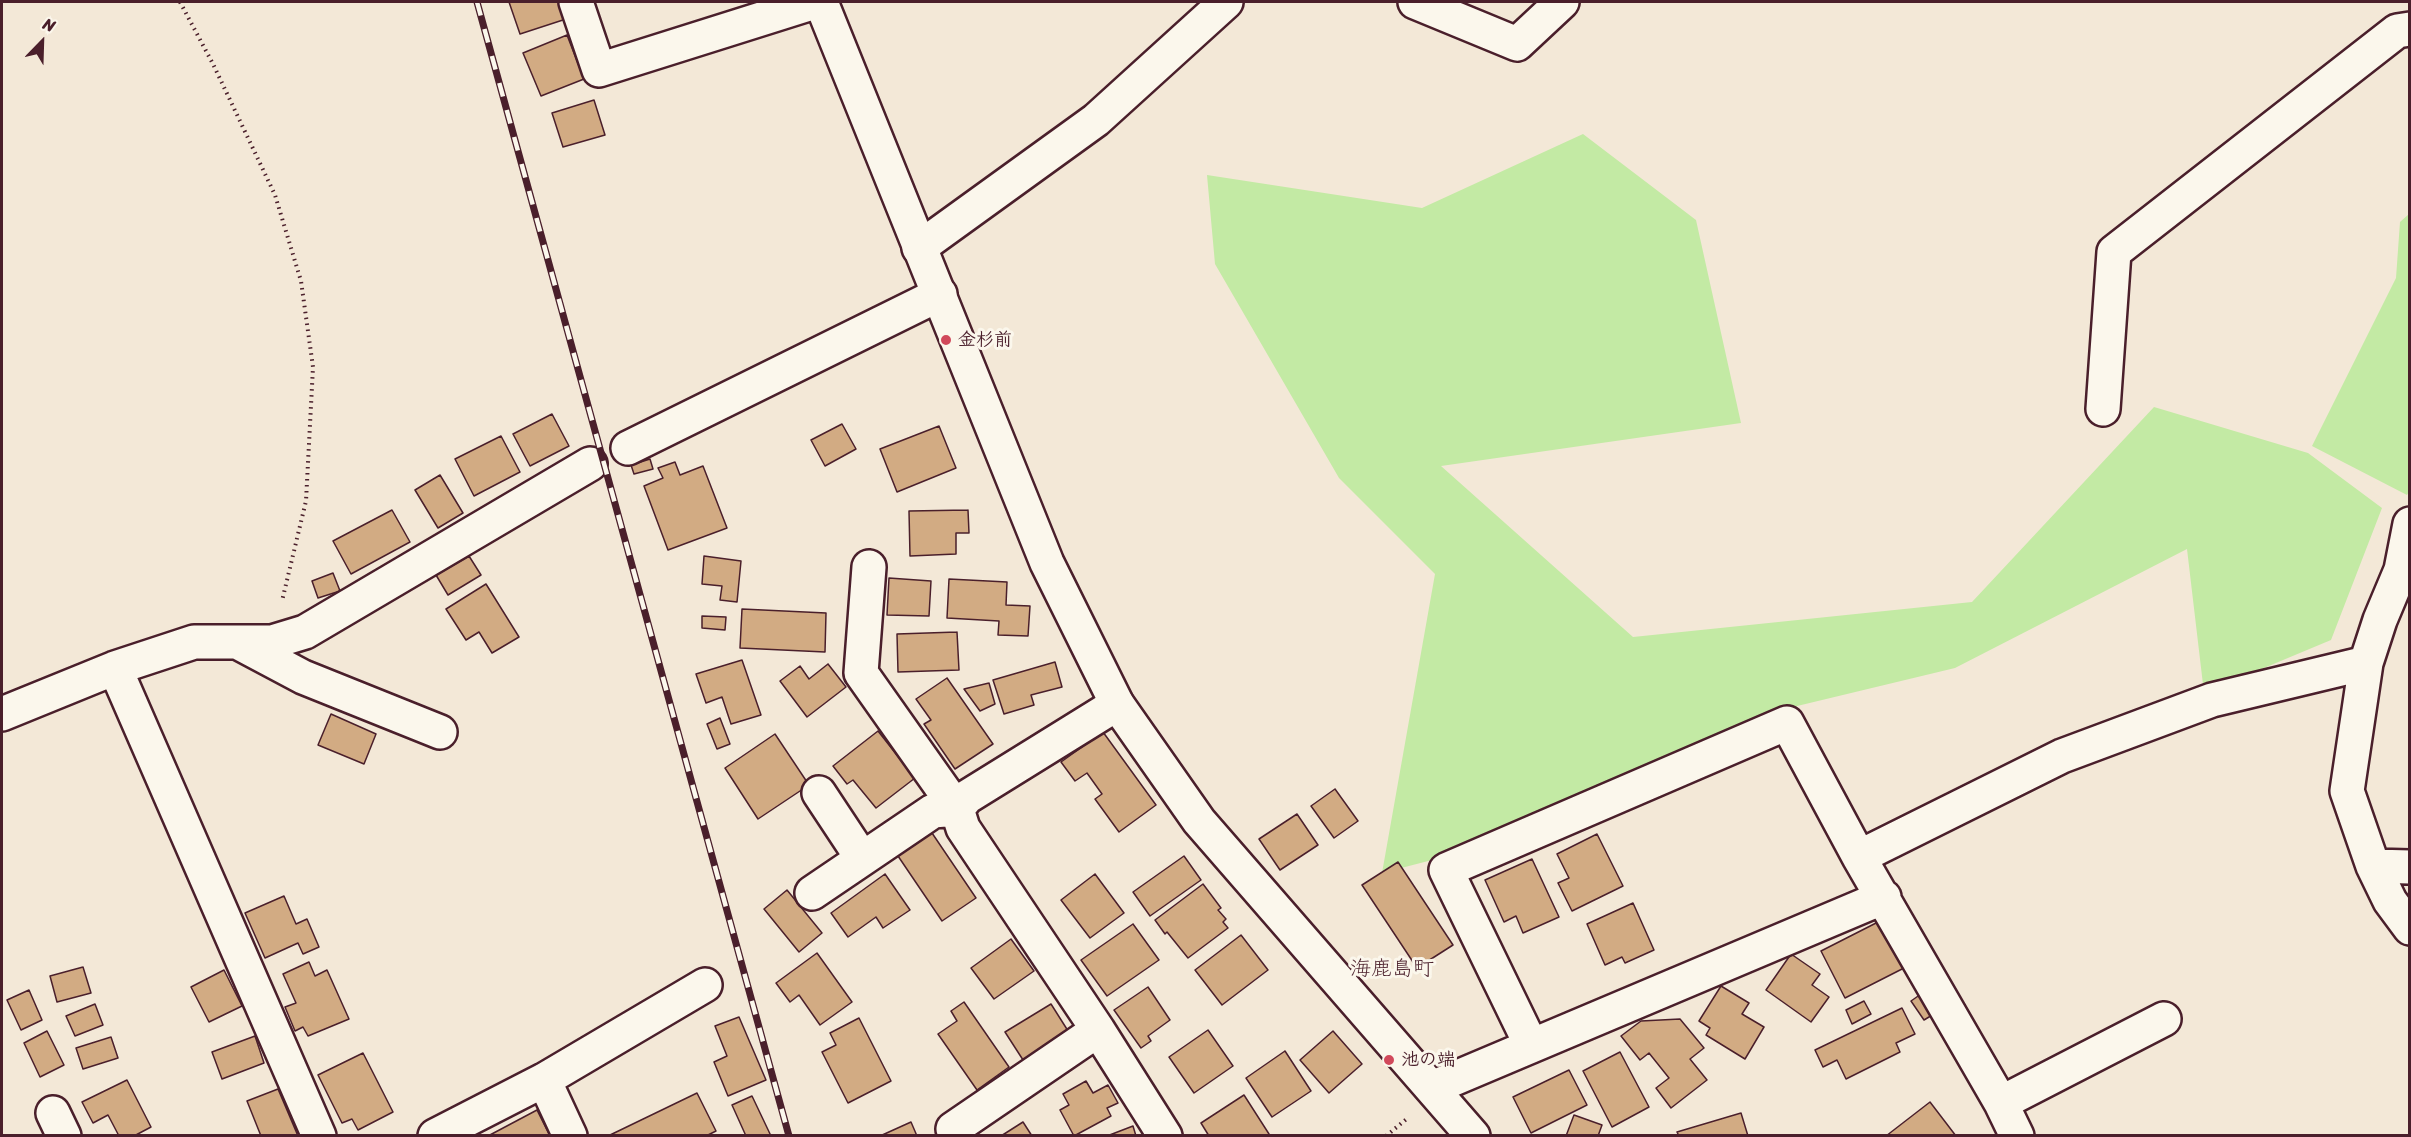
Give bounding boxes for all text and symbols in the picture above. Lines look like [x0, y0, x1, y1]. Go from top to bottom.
text: N [38, 9, 60, 40]
north arrow [12, 12, 72, 72]
place label: 金杉前 [958, 329, 1012, 351]
marker: 金杉前 [939, 333, 953, 347]
district label: 海鹿島町 [1350, 957, 1434, 983]
place label: 池の端 [1401, 1049, 1455, 1071]
marker: 池の端 [1382, 1053, 1396, 1067]

